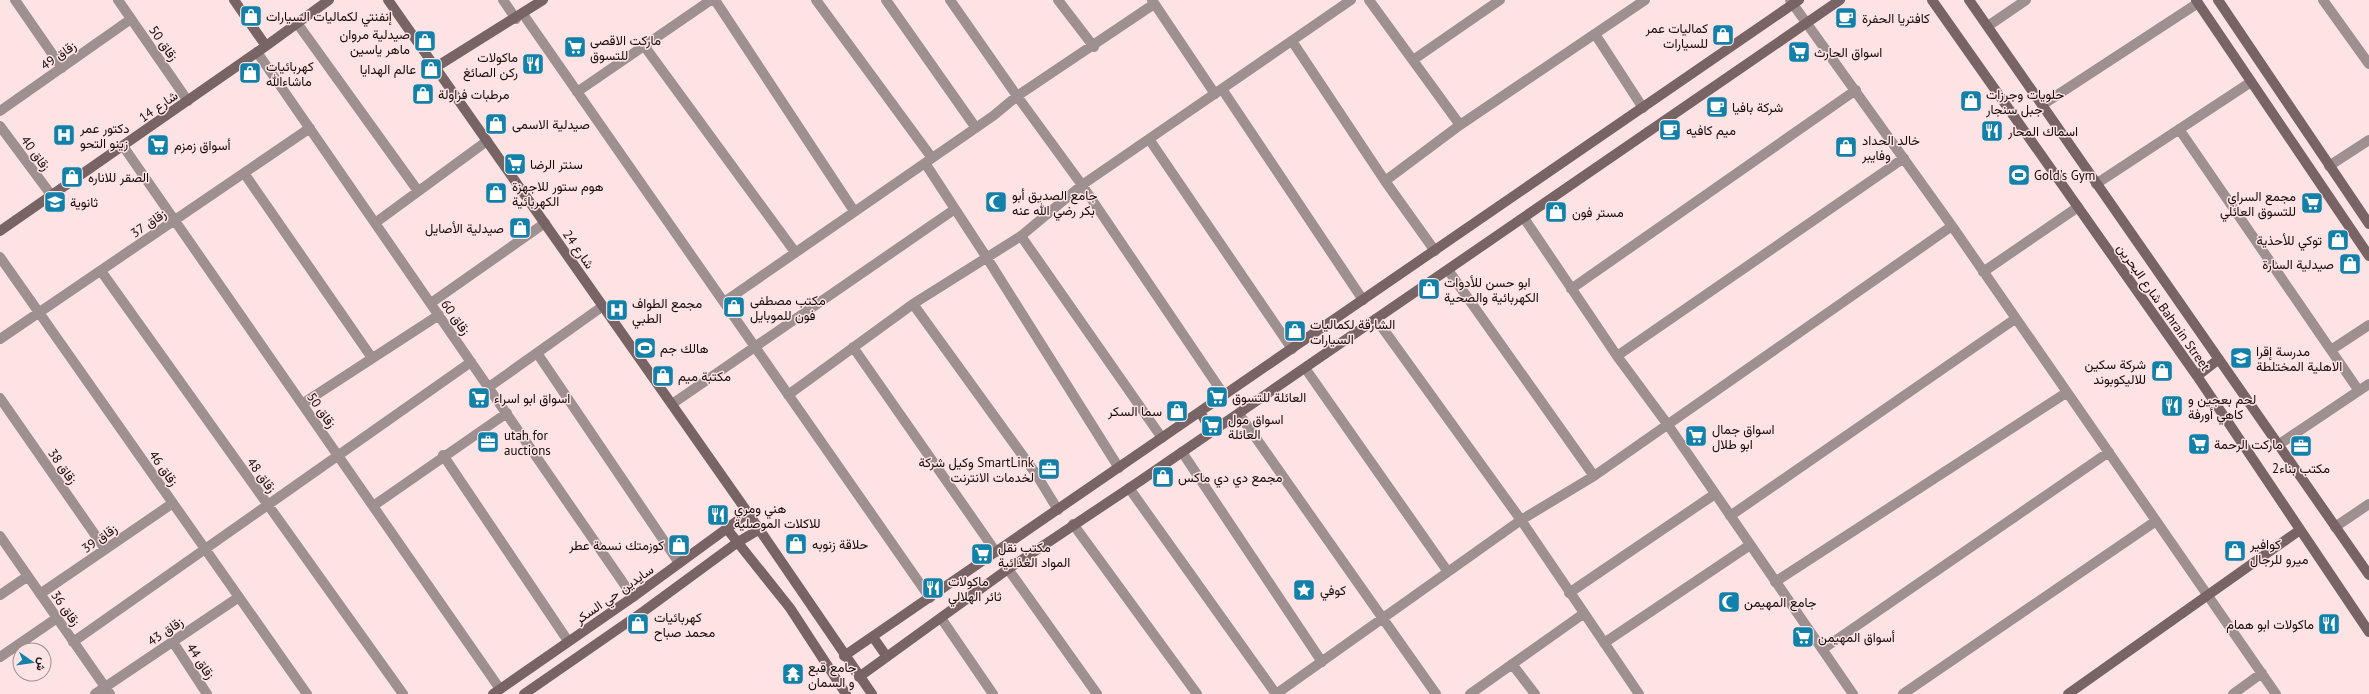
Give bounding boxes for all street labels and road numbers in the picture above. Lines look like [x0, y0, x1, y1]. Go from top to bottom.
street label: زقاق 50 [145, 22, 182, 64]
street label: زقاق 49 [37, 37, 79, 74]
street label: شارع 14 [135, 87, 182, 127]
street label: زقاق 40 [17, 132, 54, 174]
street label: زقاق 37 [127, 205, 169, 242]
street label: شارع 24 [558, 226, 598, 273]
street label: شارع البحرين Bahrain Street [2112, 240, 2214, 375]
street label: زقاق 60 [437, 296, 474, 338]
street label: زقاق 50 [303, 389, 340, 431]
street label: زقاق 38 [44, 445, 81, 487]
street label: زقاق 46 [145, 447, 182, 489]
street label: زقاق 48 [243, 454, 280, 496]
street label: زقاق 39 [78, 520, 120, 557]
street label: سايدين حي السكر [571, 561, 658, 630]
street label: زقاق 36 [47, 587, 84, 629]
street label: زقاق 43 [144, 613, 186, 650]
street label: زقاق 44 [183, 640, 218, 682]

